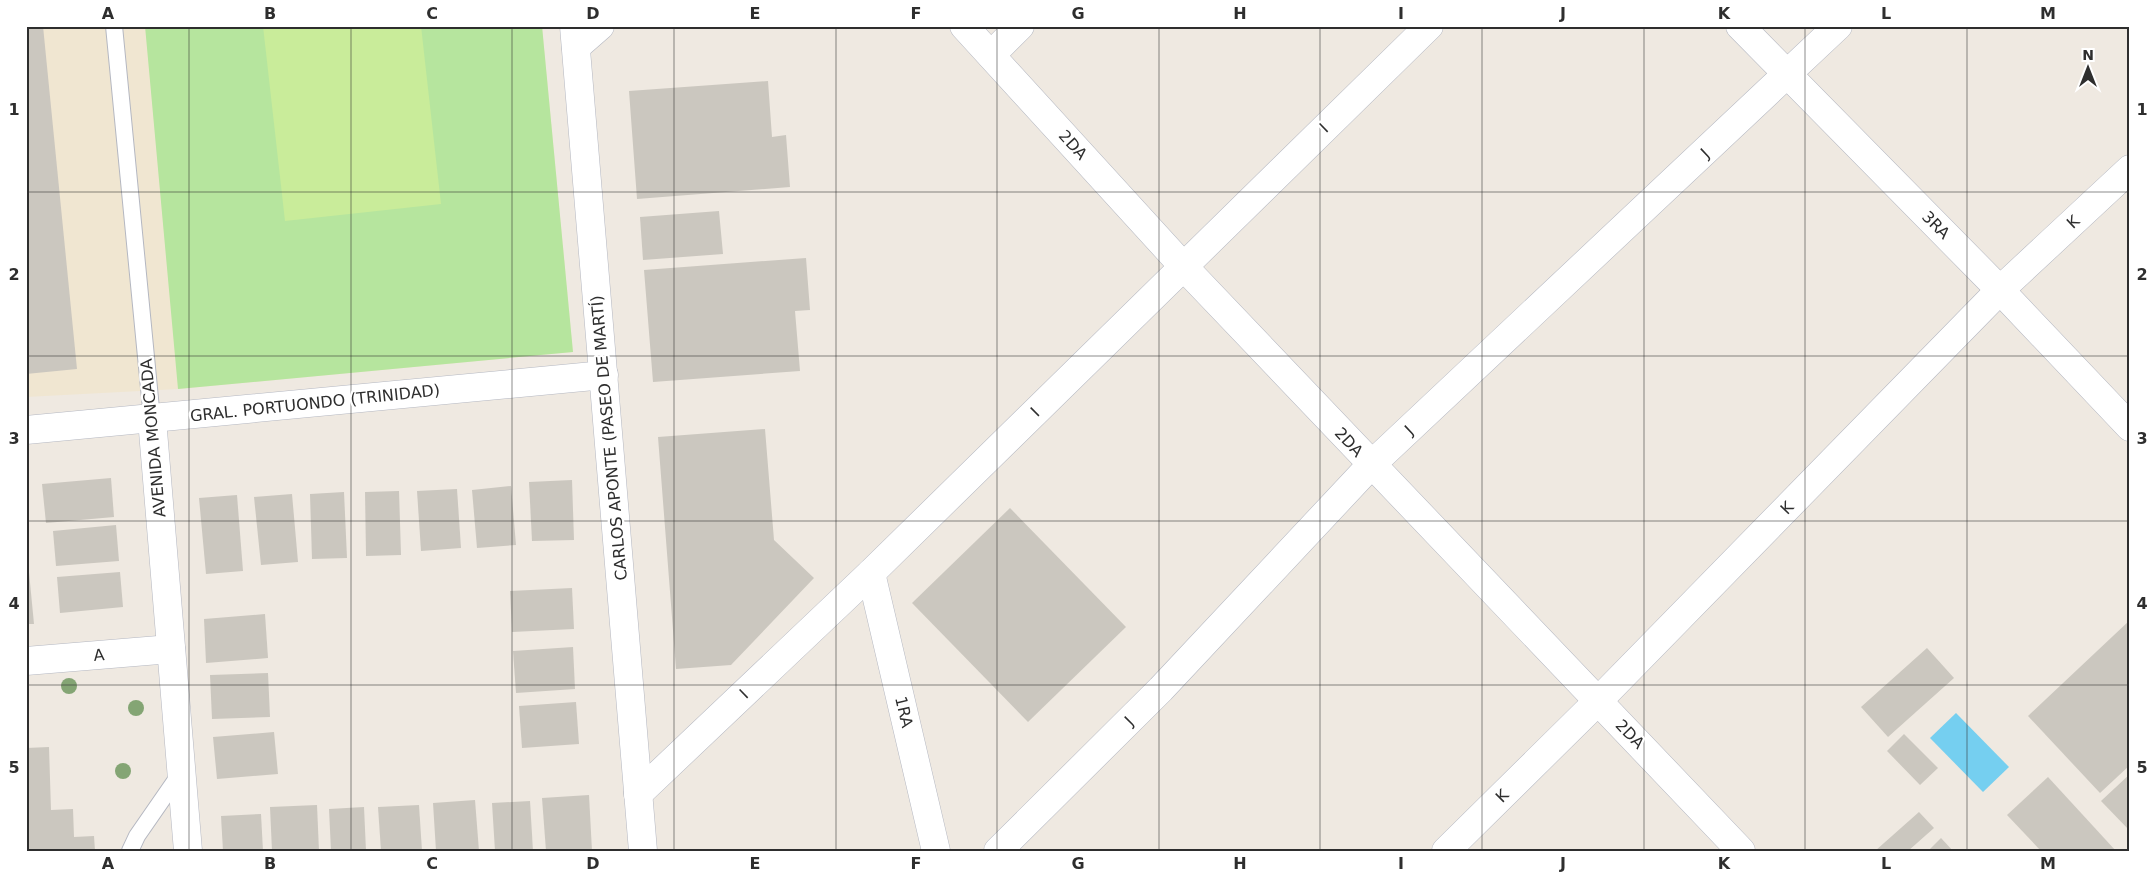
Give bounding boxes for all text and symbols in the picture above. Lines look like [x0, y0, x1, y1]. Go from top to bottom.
text: A [102, 4, 115, 23]
text: B [264, 4, 276, 23]
text: C [426, 4, 438, 23]
text: D [586, 4, 600, 23]
text: E [750, 4, 760, 23]
text: F [911, 4, 921, 23]
text: G [1071, 4, 1085, 23]
text: H [1233, 4, 1247, 23]
text: I [1398, 4, 1404, 23]
text: J [1559, 4, 1566, 23]
text: K [1718, 4, 1731, 23]
text: L [1881, 4, 1891, 23]
text: M [2040, 4, 2056, 23]
north arrow [2064, 42, 2114, 92]
text: N [2082, 47, 2094, 63]
text: 1 [8, 100, 20, 119]
text: 1 [2136, 100, 2148, 119]
street label: I [1316, 120, 1332, 136]
street label: 2DA [1055, 126, 1091, 164]
street label: J [1696, 144, 1713, 162]
street label: 3RA [1918, 207, 1954, 243]
street label: K [2063, 211, 2084, 233]
text: 2 [8, 265, 20, 284]
text: 2 [2136, 265, 2148, 284]
street label: CARLOS APONTE (PASEO DE MARTÍ) [587, 295, 631, 581]
street label: AVENIDA MONCADA [137, 358, 169, 518]
street label: GRAL. PORTUONDO (TRINIDAD) [189, 380, 441, 426]
street label: I [1027, 404, 1043, 420]
street label: J [1400, 421, 1417, 439]
street label: 2DA [1331, 423, 1367, 461]
text: 3 [8, 429, 20, 448]
text: 3 [2136, 429, 2148, 448]
street label: K [1777, 497, 1798, 518]
text: 4 [8, 594, 20, 613]
text: 4 [2136, 594, 2148, 613]
street label: A [93, 645, 105, 665]
street label: I [736, 686, 752, 702]
street label: 1RA [891, 694, 917, 730]
street label: J [1120, 713, 1137, 730]
street label: 2DA [1612, 715, 1648, 753]
text: 5 [8, 758, 20, 777]
text: 5 [2136, 758, 2148, 777]
street label: K [1492, 785, 1513, 806]
text: A [102, 854, 115, 873]
text: B [264, 854, 276, 873]
text: C [426, 854, 438, 873]
text: D [586, 854, 600, 873]
text: E [750, 854, 760, 873]
text: F [911, 854, 921, 873]
text: G [1071, 854, 1085, 873]
text: H [1233, 854, 1247, 873]
text: I [1398, 854, 1404, 873]
text: J [1559, 854, 1566, 873]
text: K [1718, 854, 1731, 873]
text: L [1881, 854, 1891, 873]
text: M [2040, 854, 2056, 873]

